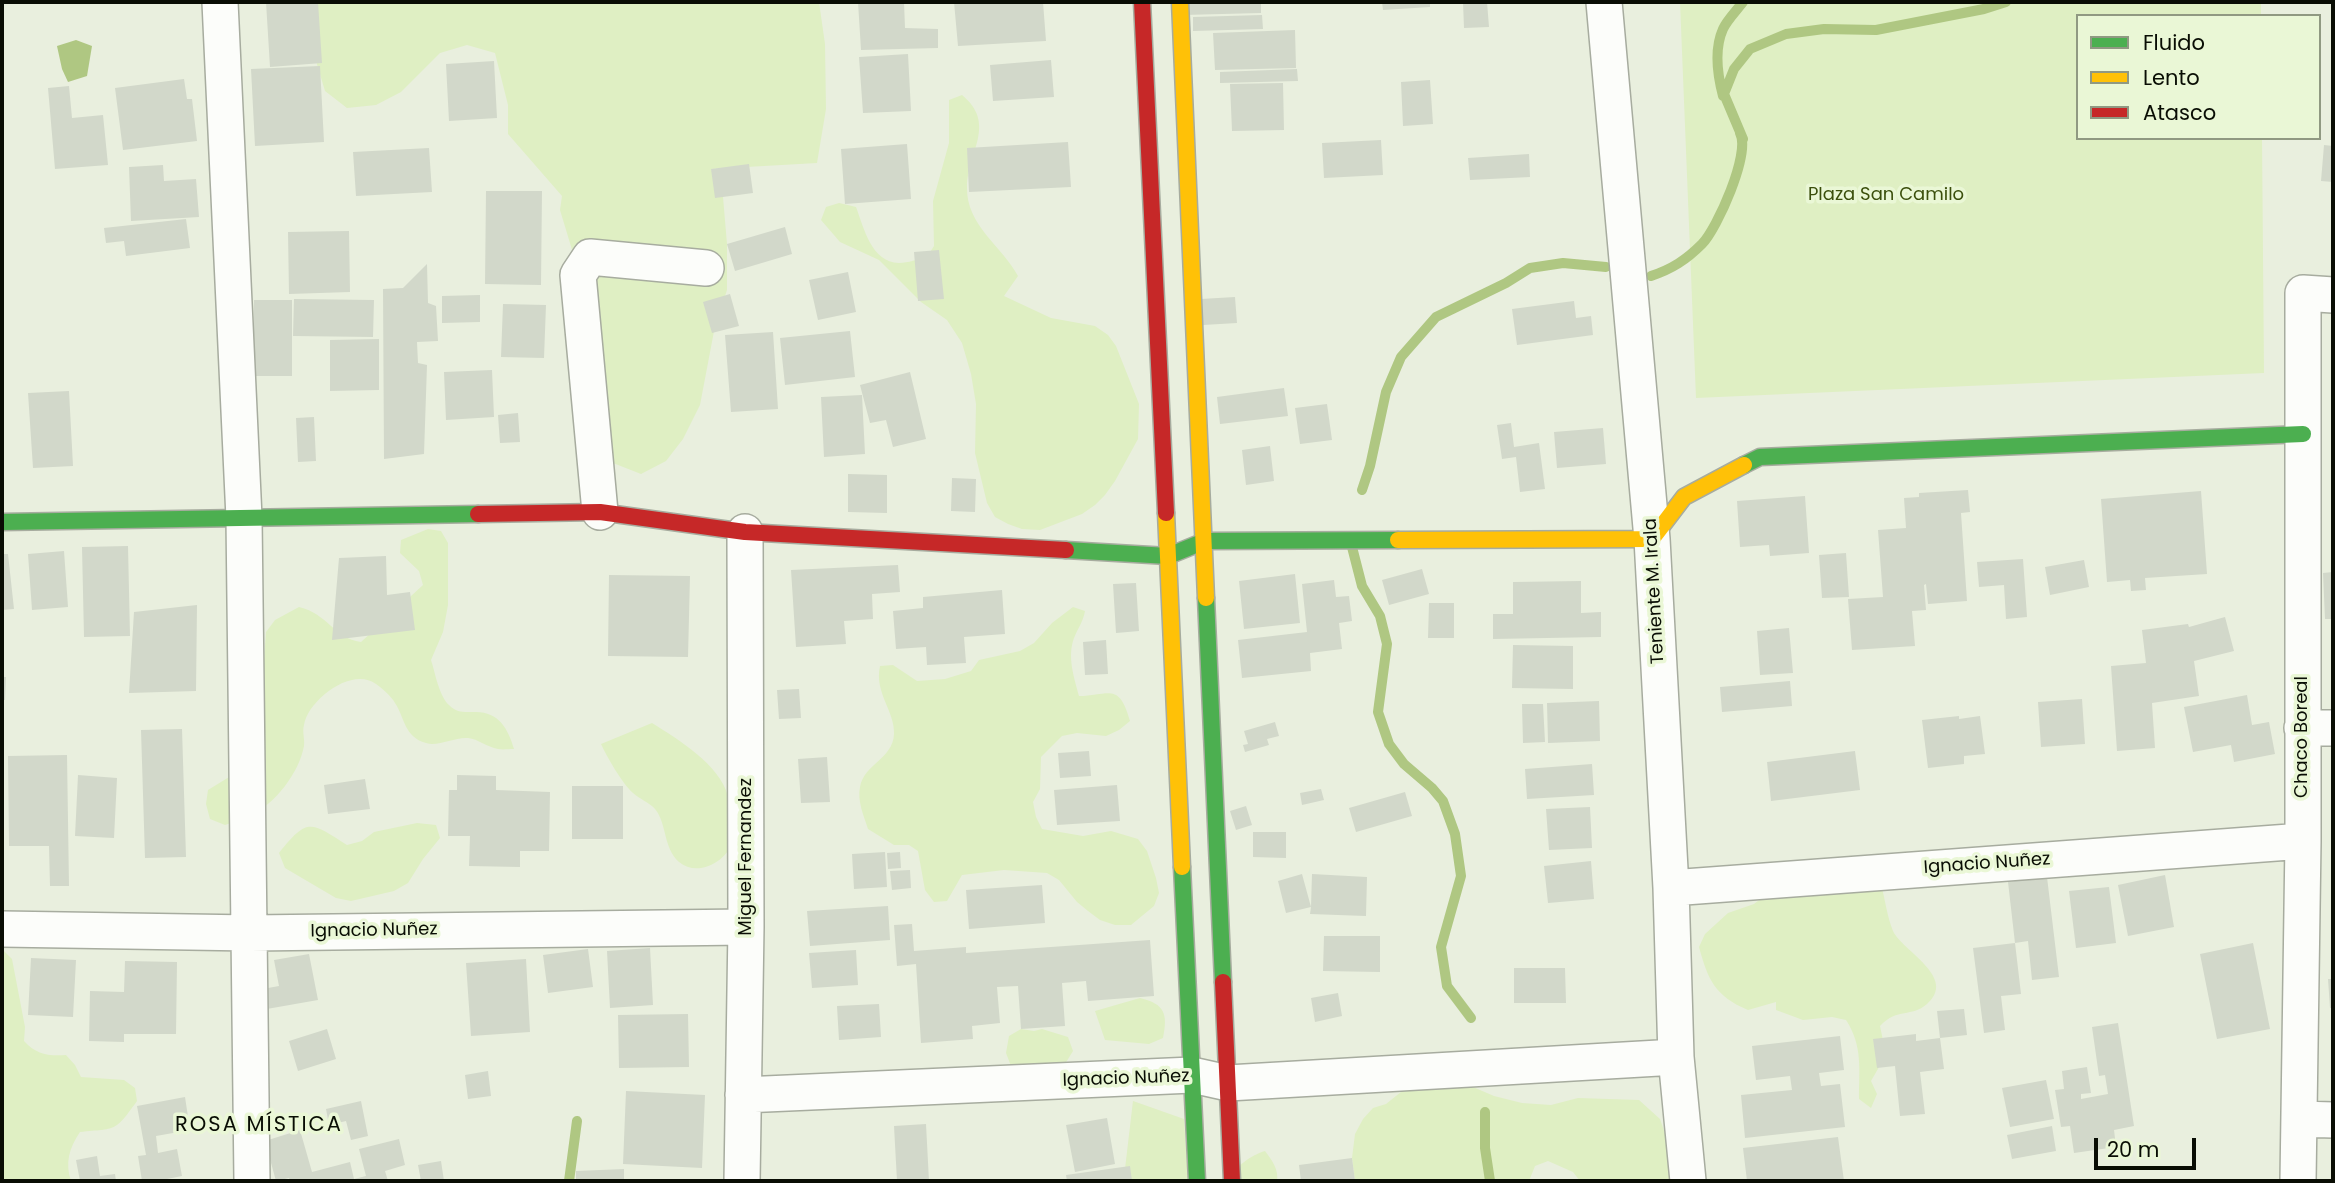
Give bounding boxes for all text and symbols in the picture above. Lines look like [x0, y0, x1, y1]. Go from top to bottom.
legend [2076, 14, 2321, 140]
text: Fluido [2143, 28, 2205, 57]
text: Lento [2143, 63, 2200, 92]
text: Atasco [2143, 98, 2216, 127]
park label: Plaza San Camilo [1808, 184, 1964, 206]
street label: Teniente M. Irala [1640, 518, 1670, 664]
street label: Chaco Boreal [2291, 676, 2313, 798]
street label: Miguel Fernandez [735, 778, 757, 936]
street label: Ignacio Nuñez [1923, 849, 2051, 879]
street label: Ignacio Nuñez [310, 919, 438, 943]
street label: Ignacio Nuñez [1062, 1066, 1190, 1092]
district label: ROSA MÍSTICA [177, 1113, 341, 1139]
scale bar [2097, 1124, 2198, 1168]
text: 20 m [2107, 1135, 2160, 1164]

